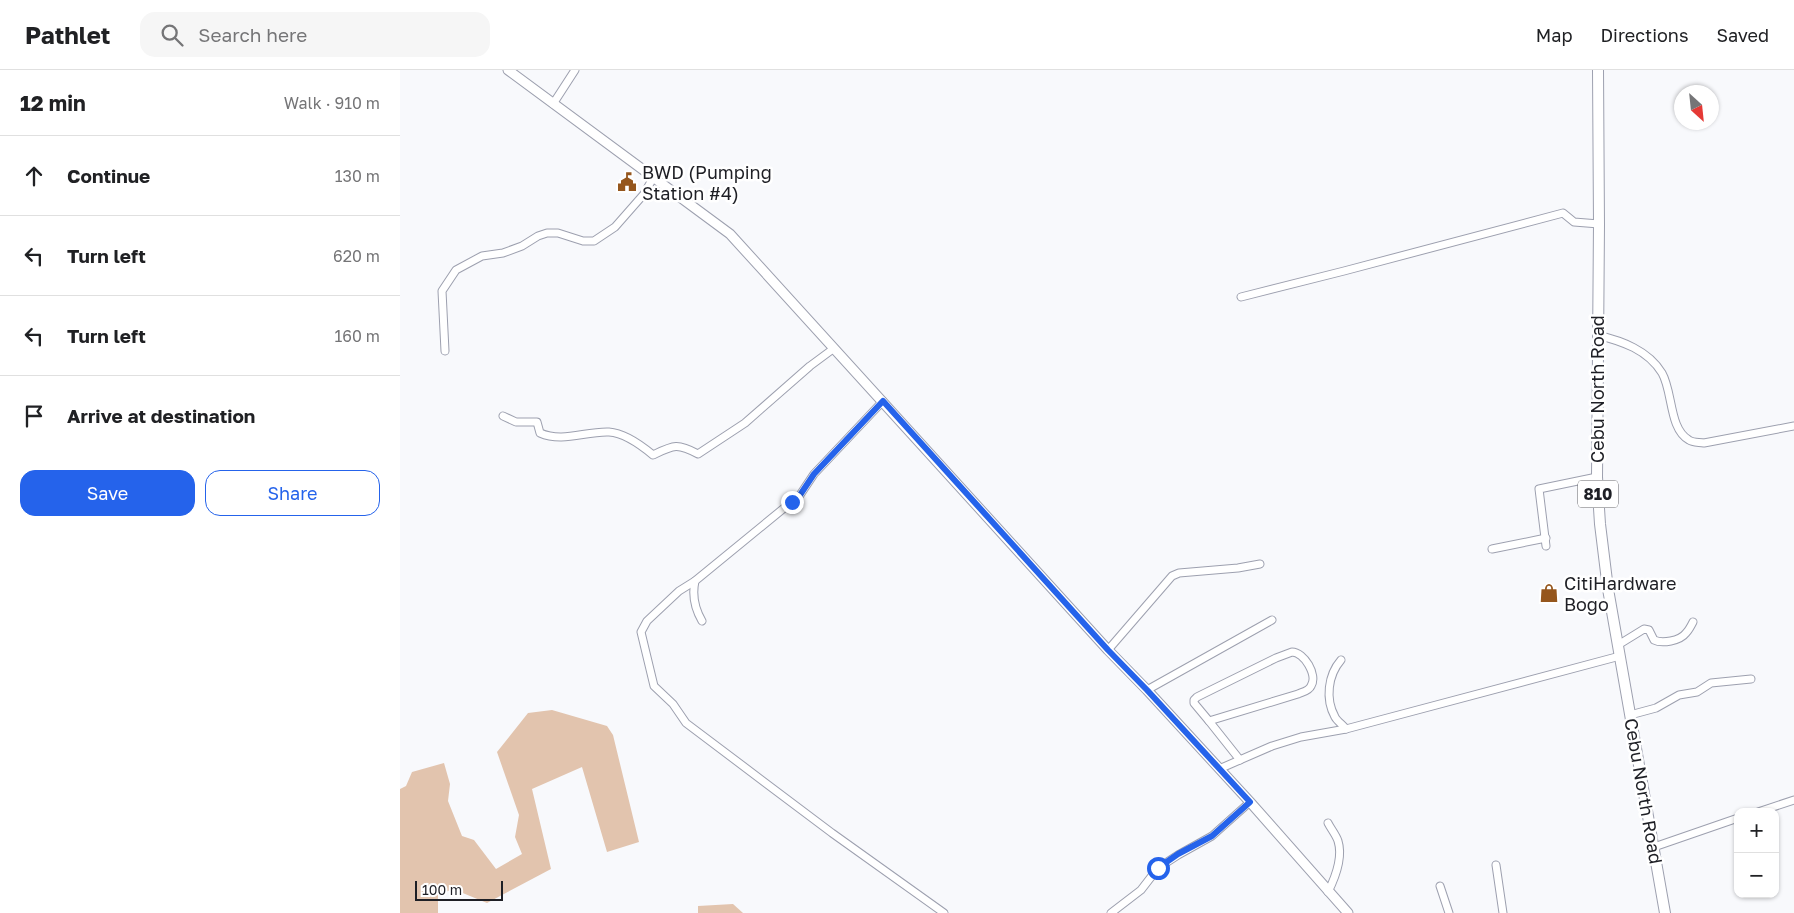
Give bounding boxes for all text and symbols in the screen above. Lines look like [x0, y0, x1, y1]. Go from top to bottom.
search box [140, 12, 490, 57]
text: Pathlet [25, 20, 110, 49]
icon: search [158, 21, 186, 49]
text: Search here [198, 23, 307, 46]
text: Map [1536, 24, 1572, 46]
text: Directions [1600, 24, 1688, 46]
text: Saved [1716, 24, 1769, 46]
north arrow [1674, 85, 1719, 130]
text: 12 min [20, 90, 86, 116]
text: Walk · 910 m [284, 93, 380, 113]
place label: BWD (Pumping Station #4) [642, 161, 772, 204]
icon: ahead [20, 162, 48, 190]
text: Continue [67, 164, 150, 187]
text: 130 m [335, 166, 380, 186]
public building icon: BWD (Pumping Station #4) [616, 171, 638, 193]
icon: left [20, 242, 48, 270]
text: Turn left [67, 244, 146, 267]
text: 620 m [333, 246, 380, 266]
street label: Cebu North Road [1586, 315, 1608, 463]
icon: left [20, 322, 48, 350]
text: Turn left [67, 324, 146, 347]
text: 160 m [334, 326, 380, 346]
icon: arrive [20, 402, 48, 430]
text: Arrive at destination [67, 404, 255, 427]
button: Save [20, 470, 195, 516]
button: Share [205, 470, 380, 516]
road number: 810 [1578, 480, 1618, 508]
route end [781, 491, 804, 514]
place label: CitiHardware Bogo [1564, 572, 1677, 615]
shop icon: CitiHardware Bogo [1538, 582, 1560, 604]
street label: Cebu North Road [1620, 716, 1668, 866]
map controls [1734, 808, 1779, 898]
button: + [1734, 808, 1779, 853]
button: − [1734, 853, 1779, 898]
route start [1147, 857, 1170, 880]
scale bar [415, 878, 502, 901]
text: 100 m [422, 881, 462, 898]

